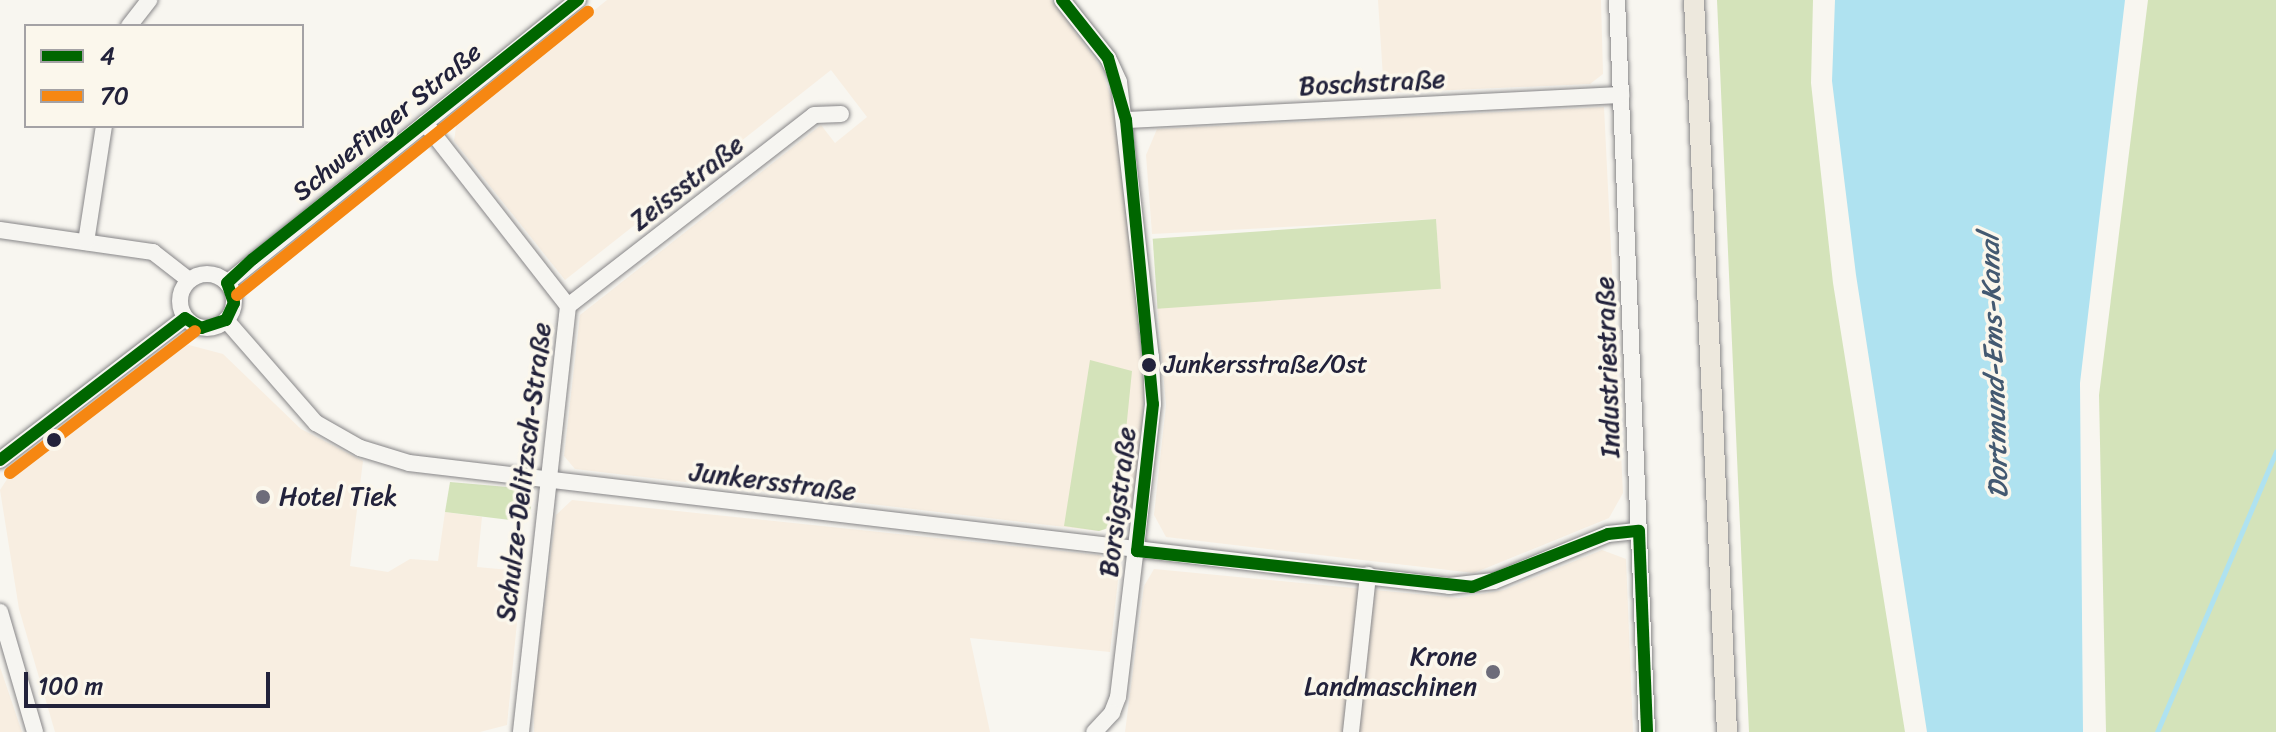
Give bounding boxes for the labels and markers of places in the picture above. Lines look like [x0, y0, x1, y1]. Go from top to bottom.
place label: Junkersstraße/Ost [1164, 351, 1367, 379]
marker: Junkersstraße/Ost [1141, 357, 1157, 373]
unlabelled marker [46, 432, 62, 448]
place label: Hotel Tiek [279, 481, 398, 513]
marker: Hotel Tiek [254, 488, 272, 506]
place label: Krone Landmaschinen [1304, 641, 1477, 702]
marker: Krone Landmaschinen [1484, 663, 1502, 681]

